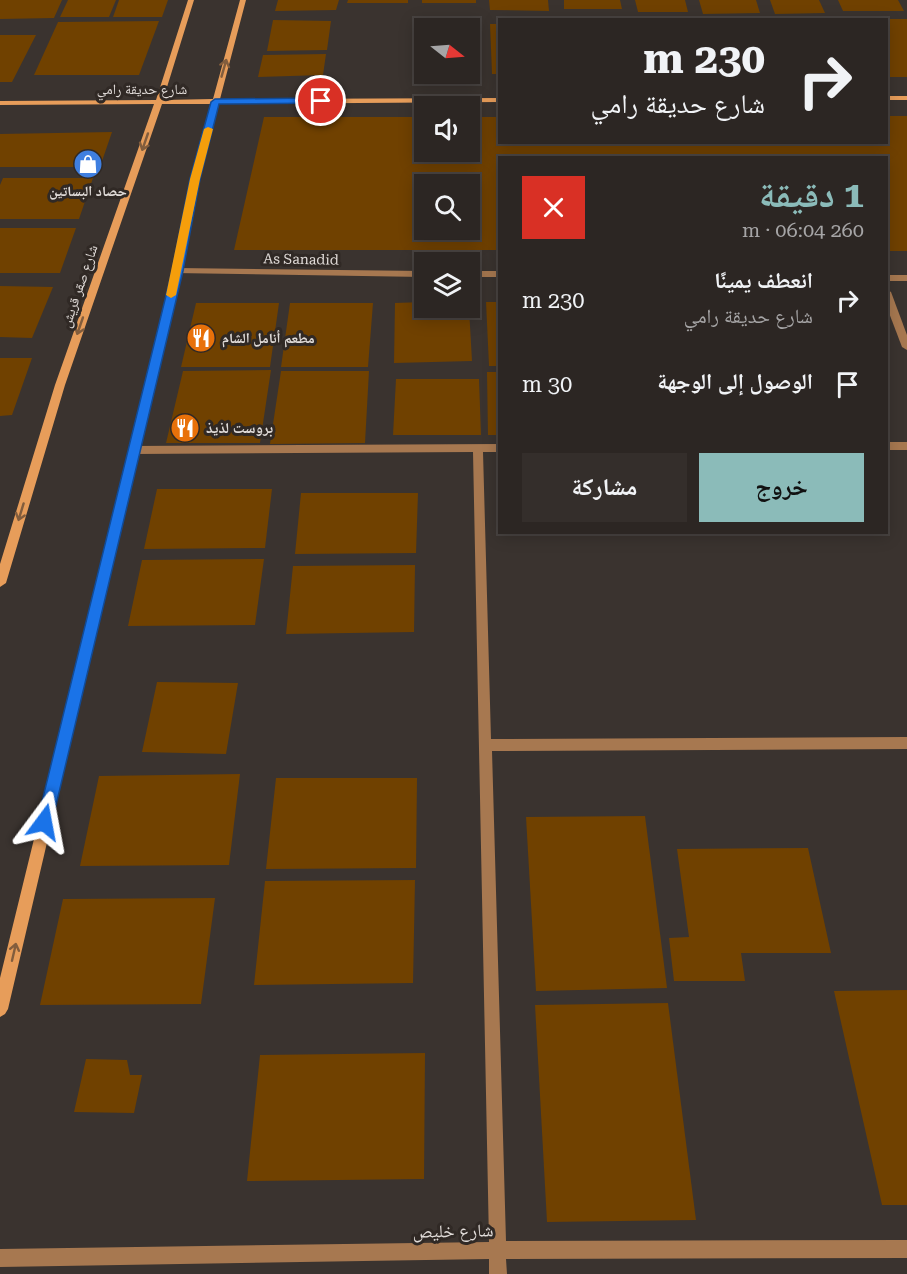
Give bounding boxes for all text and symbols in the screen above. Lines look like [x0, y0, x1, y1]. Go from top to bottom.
north arrow [414, 18, 480, 84]
map controls [414, 18, 480, 318]
text: 230 m [643, 34, 765, 83]
icon: right [786, 42, 864, 120]
one-way arrow [219, 58, 230, 77]
pin [295, 75, 346, 126]
street label: شارع حديقة رامي [97, 81, 187, 101]
icon: arrive [304, 84, 337, 117]
text: شارع حديقة رامي [590, 88, 765, 120]
button: sound [414, 96, 480, 162]
one-way arrow [138, 132, 149, 151]
shop icon: حصاد البساتين [72, 148, 104, 180]
button: search [414, 174, 480, 240]
text: 1 دقيقة [759, 174, 864, 216]
button: close [522, 176, 585, 239]
place label: حصاد البساتين [49, 183, 127, 200]
text: 260 m · 06:04 [742, 218, 864, 242]
street label: شارع صقر قريش [57, 243, 103, 330]
street label: As Sanadid [263, 250, 339, 268]
button: layers [414, 252, 480, 318]
text: انعطف يمينًا [714, 268, 813, 293]
icon: right [831, 284, 864, 317]
text: 230 m [522, 288, 585, 313]
text: شارع حديقة رامي [684, 304, 813, 328]
one-way arrow [74, 317, 85, 335]
restaurant icon: مطعم أنامل الشام [185, 322, 217, 354]
place label: مطعم أنامل الشام [222, 330, 315, 348]
icon: arrive [831, 368, 864, 401]
text: الوصول إلى الوجهة [657, 369, 813, 394]
text: 30 m [522, 372, 572, 397]
restaurant icon: بروست لذيذ [169, 412, 201, 444]
place label: بروست لذيذ [206, 419, 273, 437]
button: مشاركة [522, 453, 687, 522]
button: خروج [699, 453, 864, 522]
one-way arrow [15, 502, 26, 521]
position arrow [12, 790, 76, 854]
one-way arrow [8, 943, 20, 962]
street label: شارع خليص [412, 1219, 494, 1243]

